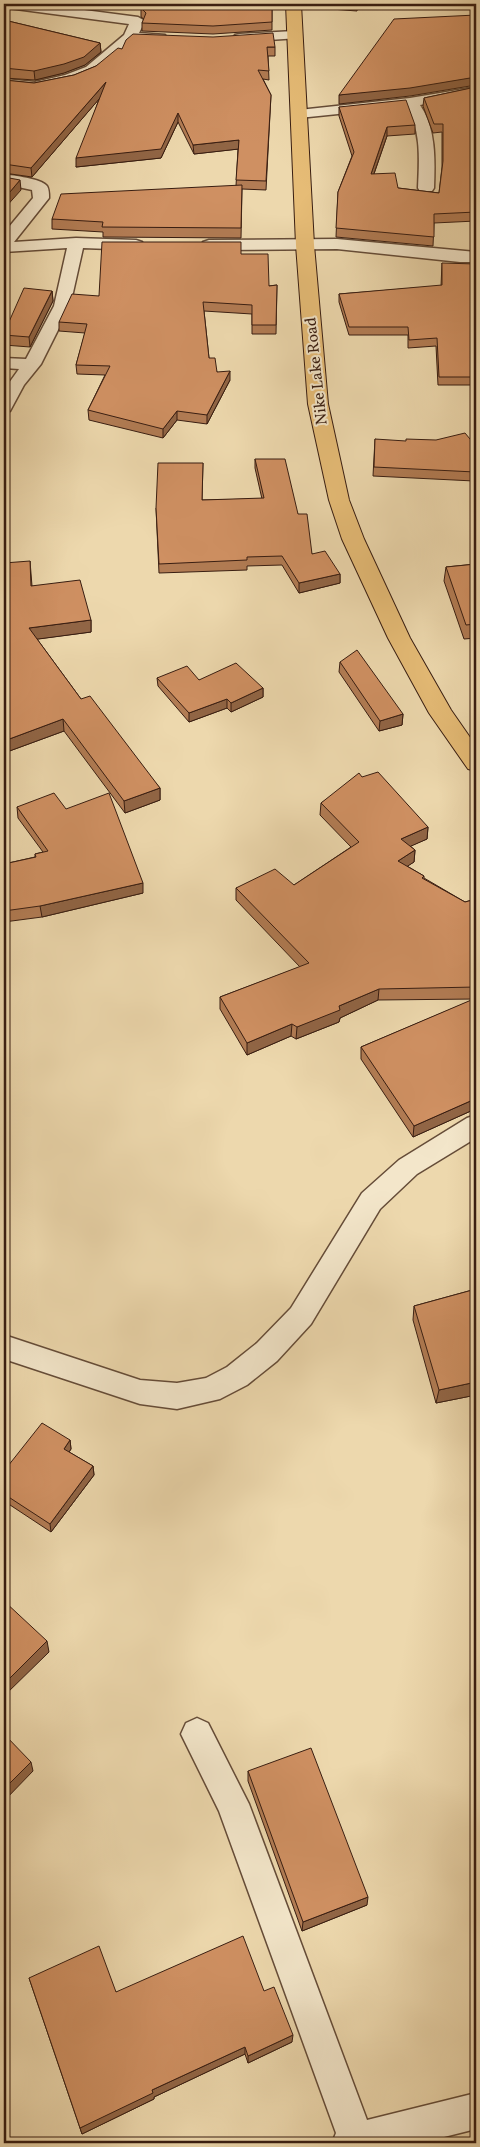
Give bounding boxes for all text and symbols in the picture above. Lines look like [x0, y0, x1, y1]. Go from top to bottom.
street label: Nike Lake Road [300, 316, 334, 426]

